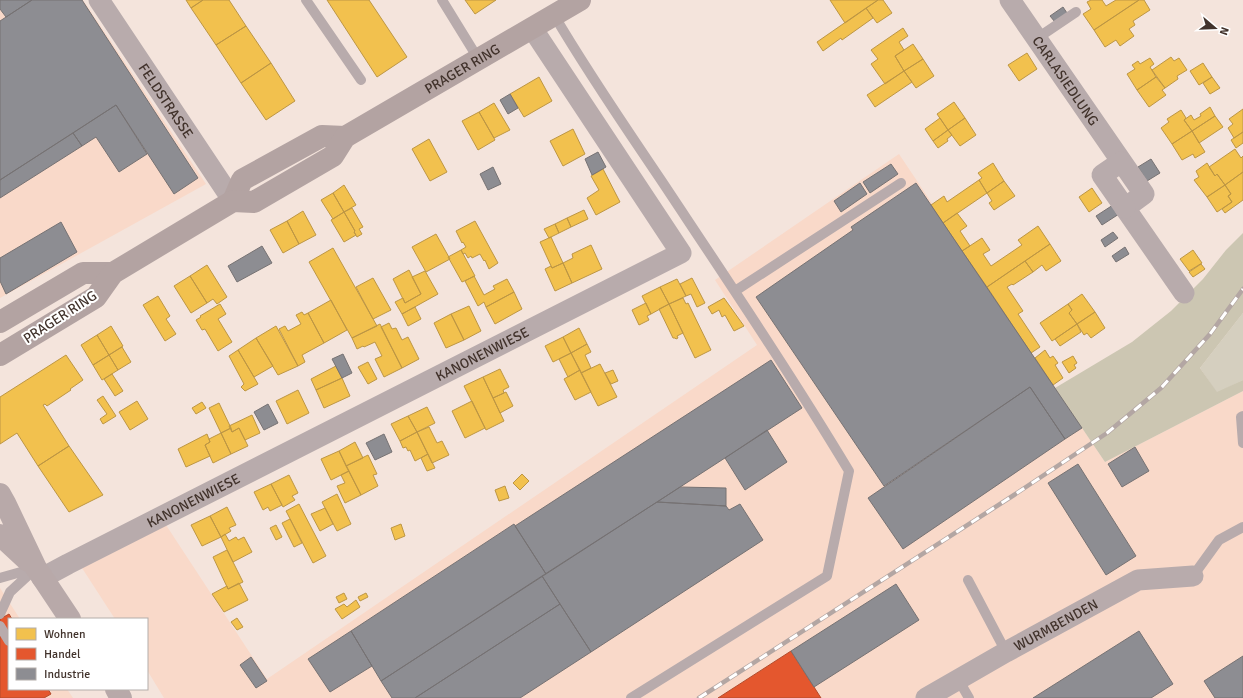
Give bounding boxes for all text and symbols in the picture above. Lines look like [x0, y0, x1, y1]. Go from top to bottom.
north arrow [1195, 8, 1235, 48]
text: N [1217, 25, 1231, 37]
street label: CARLASIEDLUNG [1029, 33, 1103, 129]
street label: PRAGER RING [421, 40, 503, 97]
street label: FELDSTRASSE [135, 60, 197, 141]
street label: PRAGER RING [20, 287, 100, 347]
street label: KANONENWIESE [433, 323, 532, 385]
street label: KANONENWIESE [144, 470, 243, 531]
street label: WURMBENDEN [1011, 595, 1101, 655]
legend [8, 618, 148, 690]
text: Wohnen [44, 627, 86, 642]
text: Handel [44, 647, 81, 662]
text: Industrie [44, 667, 90, 682]

